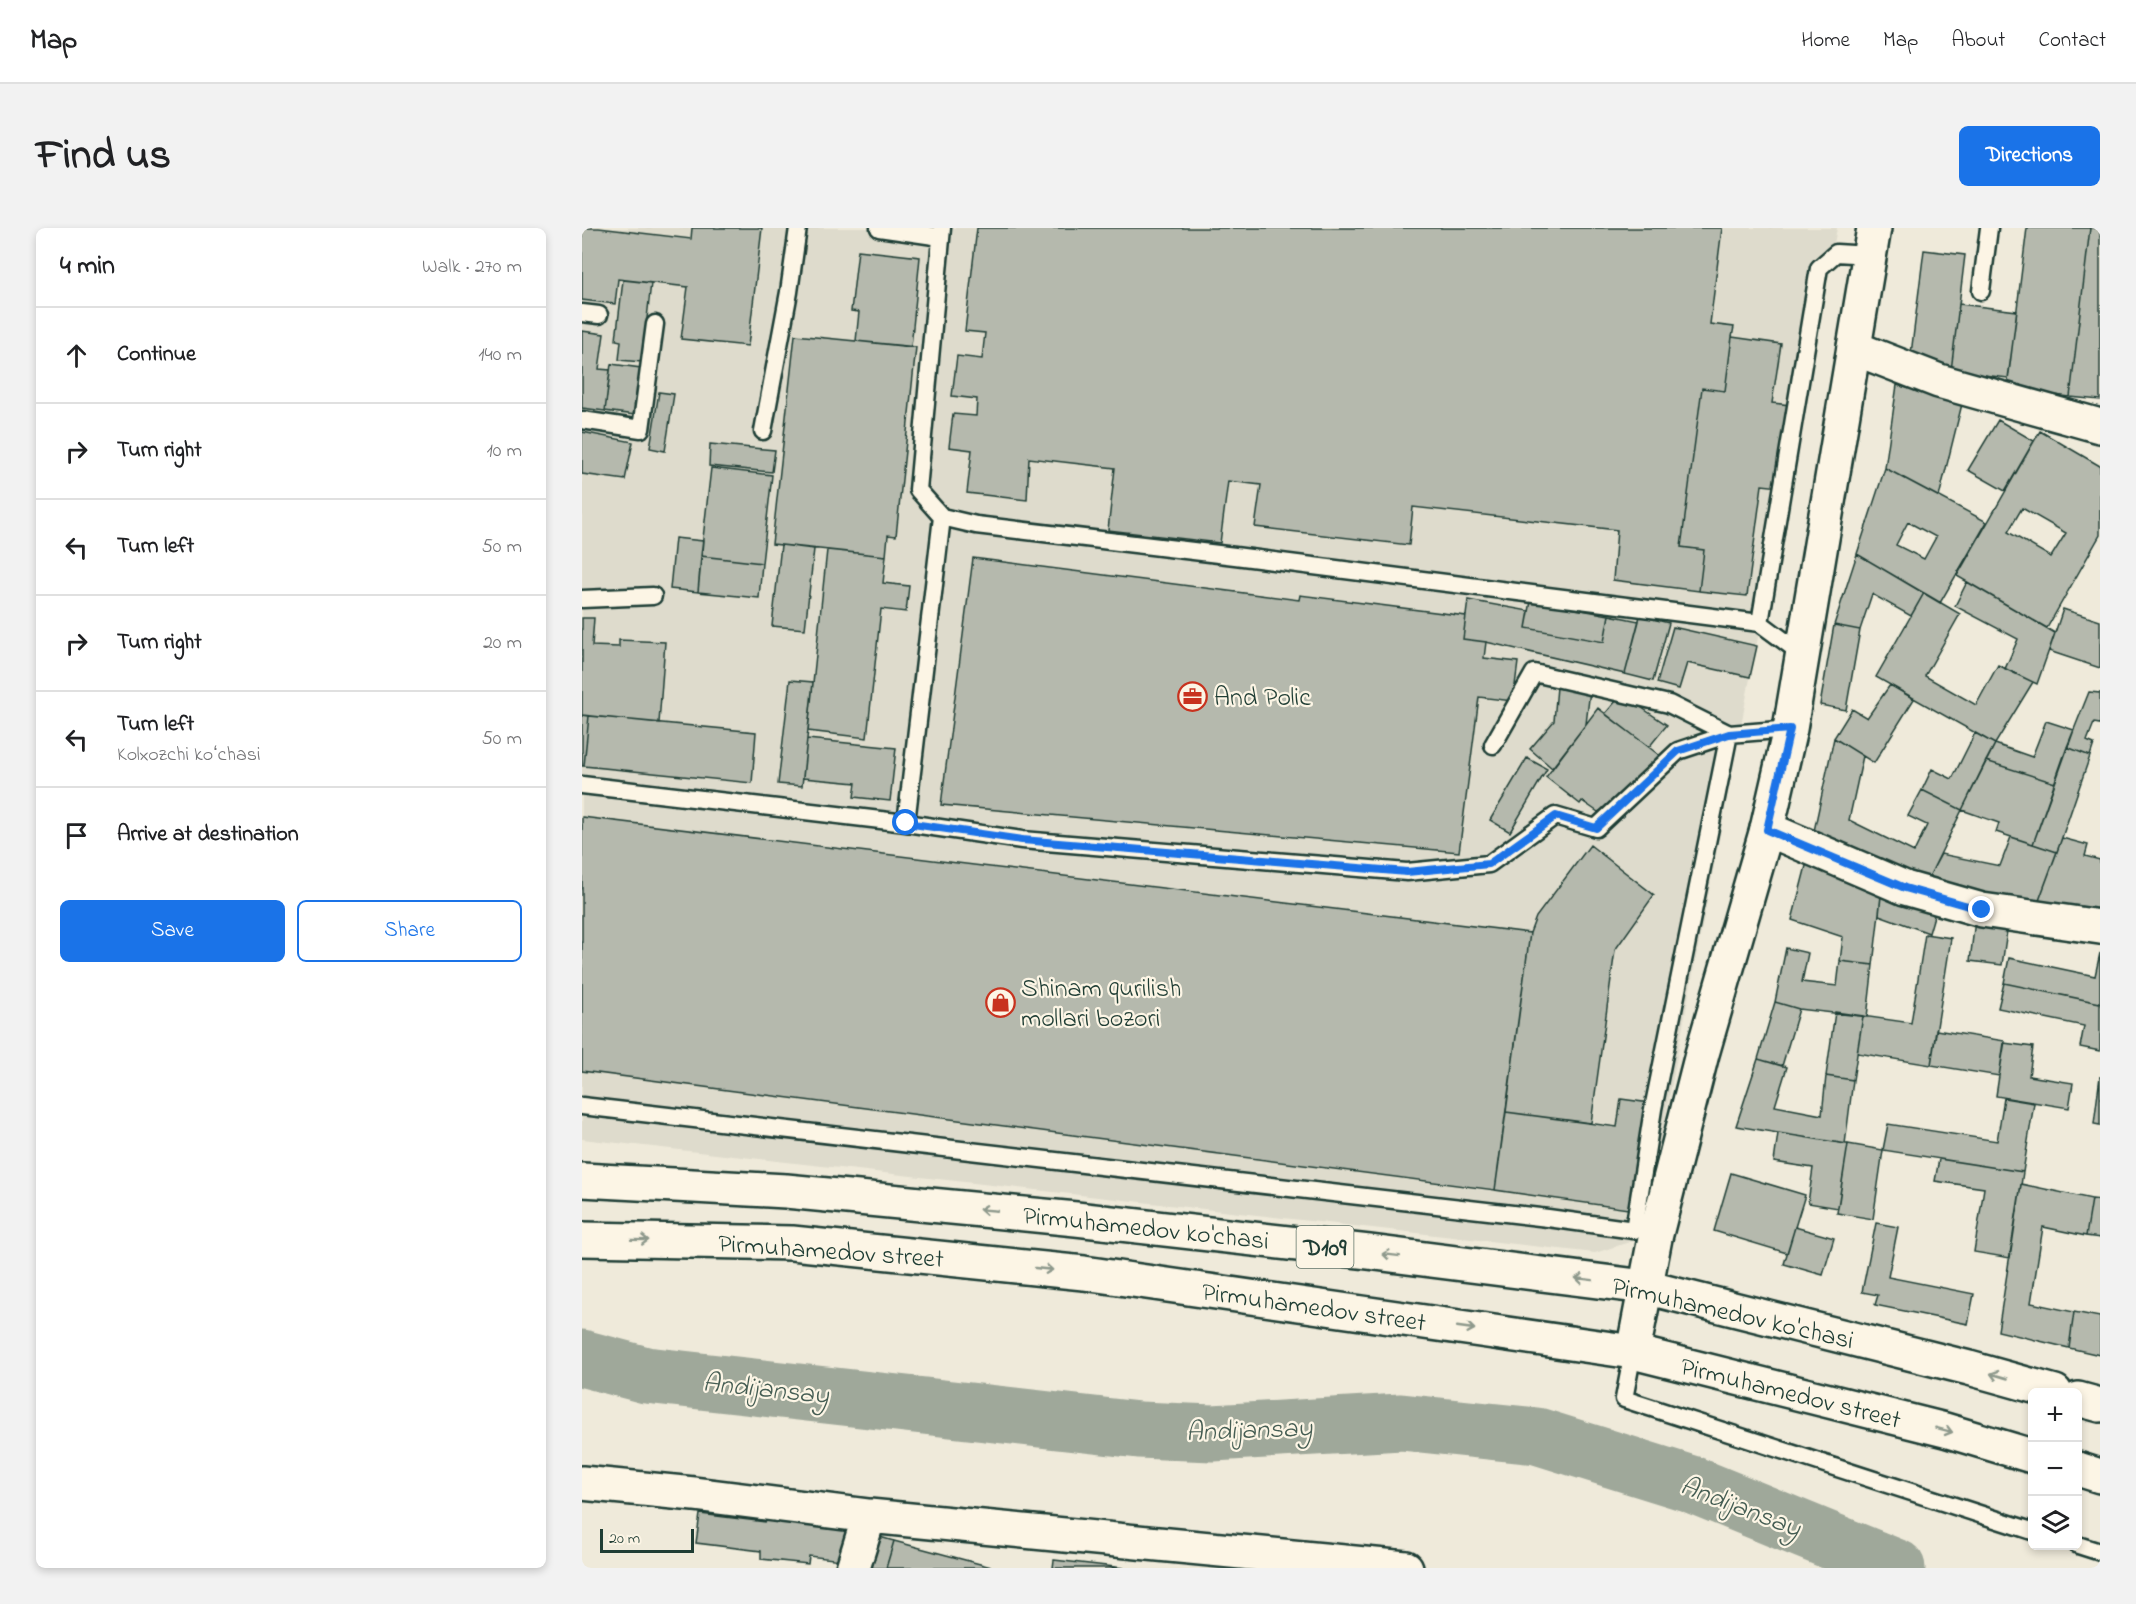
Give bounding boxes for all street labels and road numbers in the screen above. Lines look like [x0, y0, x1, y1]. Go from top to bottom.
street label: Pirmuhamedov ko'chasi [1021, 1198, 1271, 1262]
street label: Pirmuhamedov street [717, 1226, 945, 1280]
road number: D109 [1296, 1226, 1353, 1268]
street label: Pirmuhamedov ko'chasi [1607, 1269, 1857, 1361]
street label: Pirmuhamedov street [1199, 1274, 1428, 1344]
street label: Pirmuhamedov street [1676, 1349, 1905, 1441]

